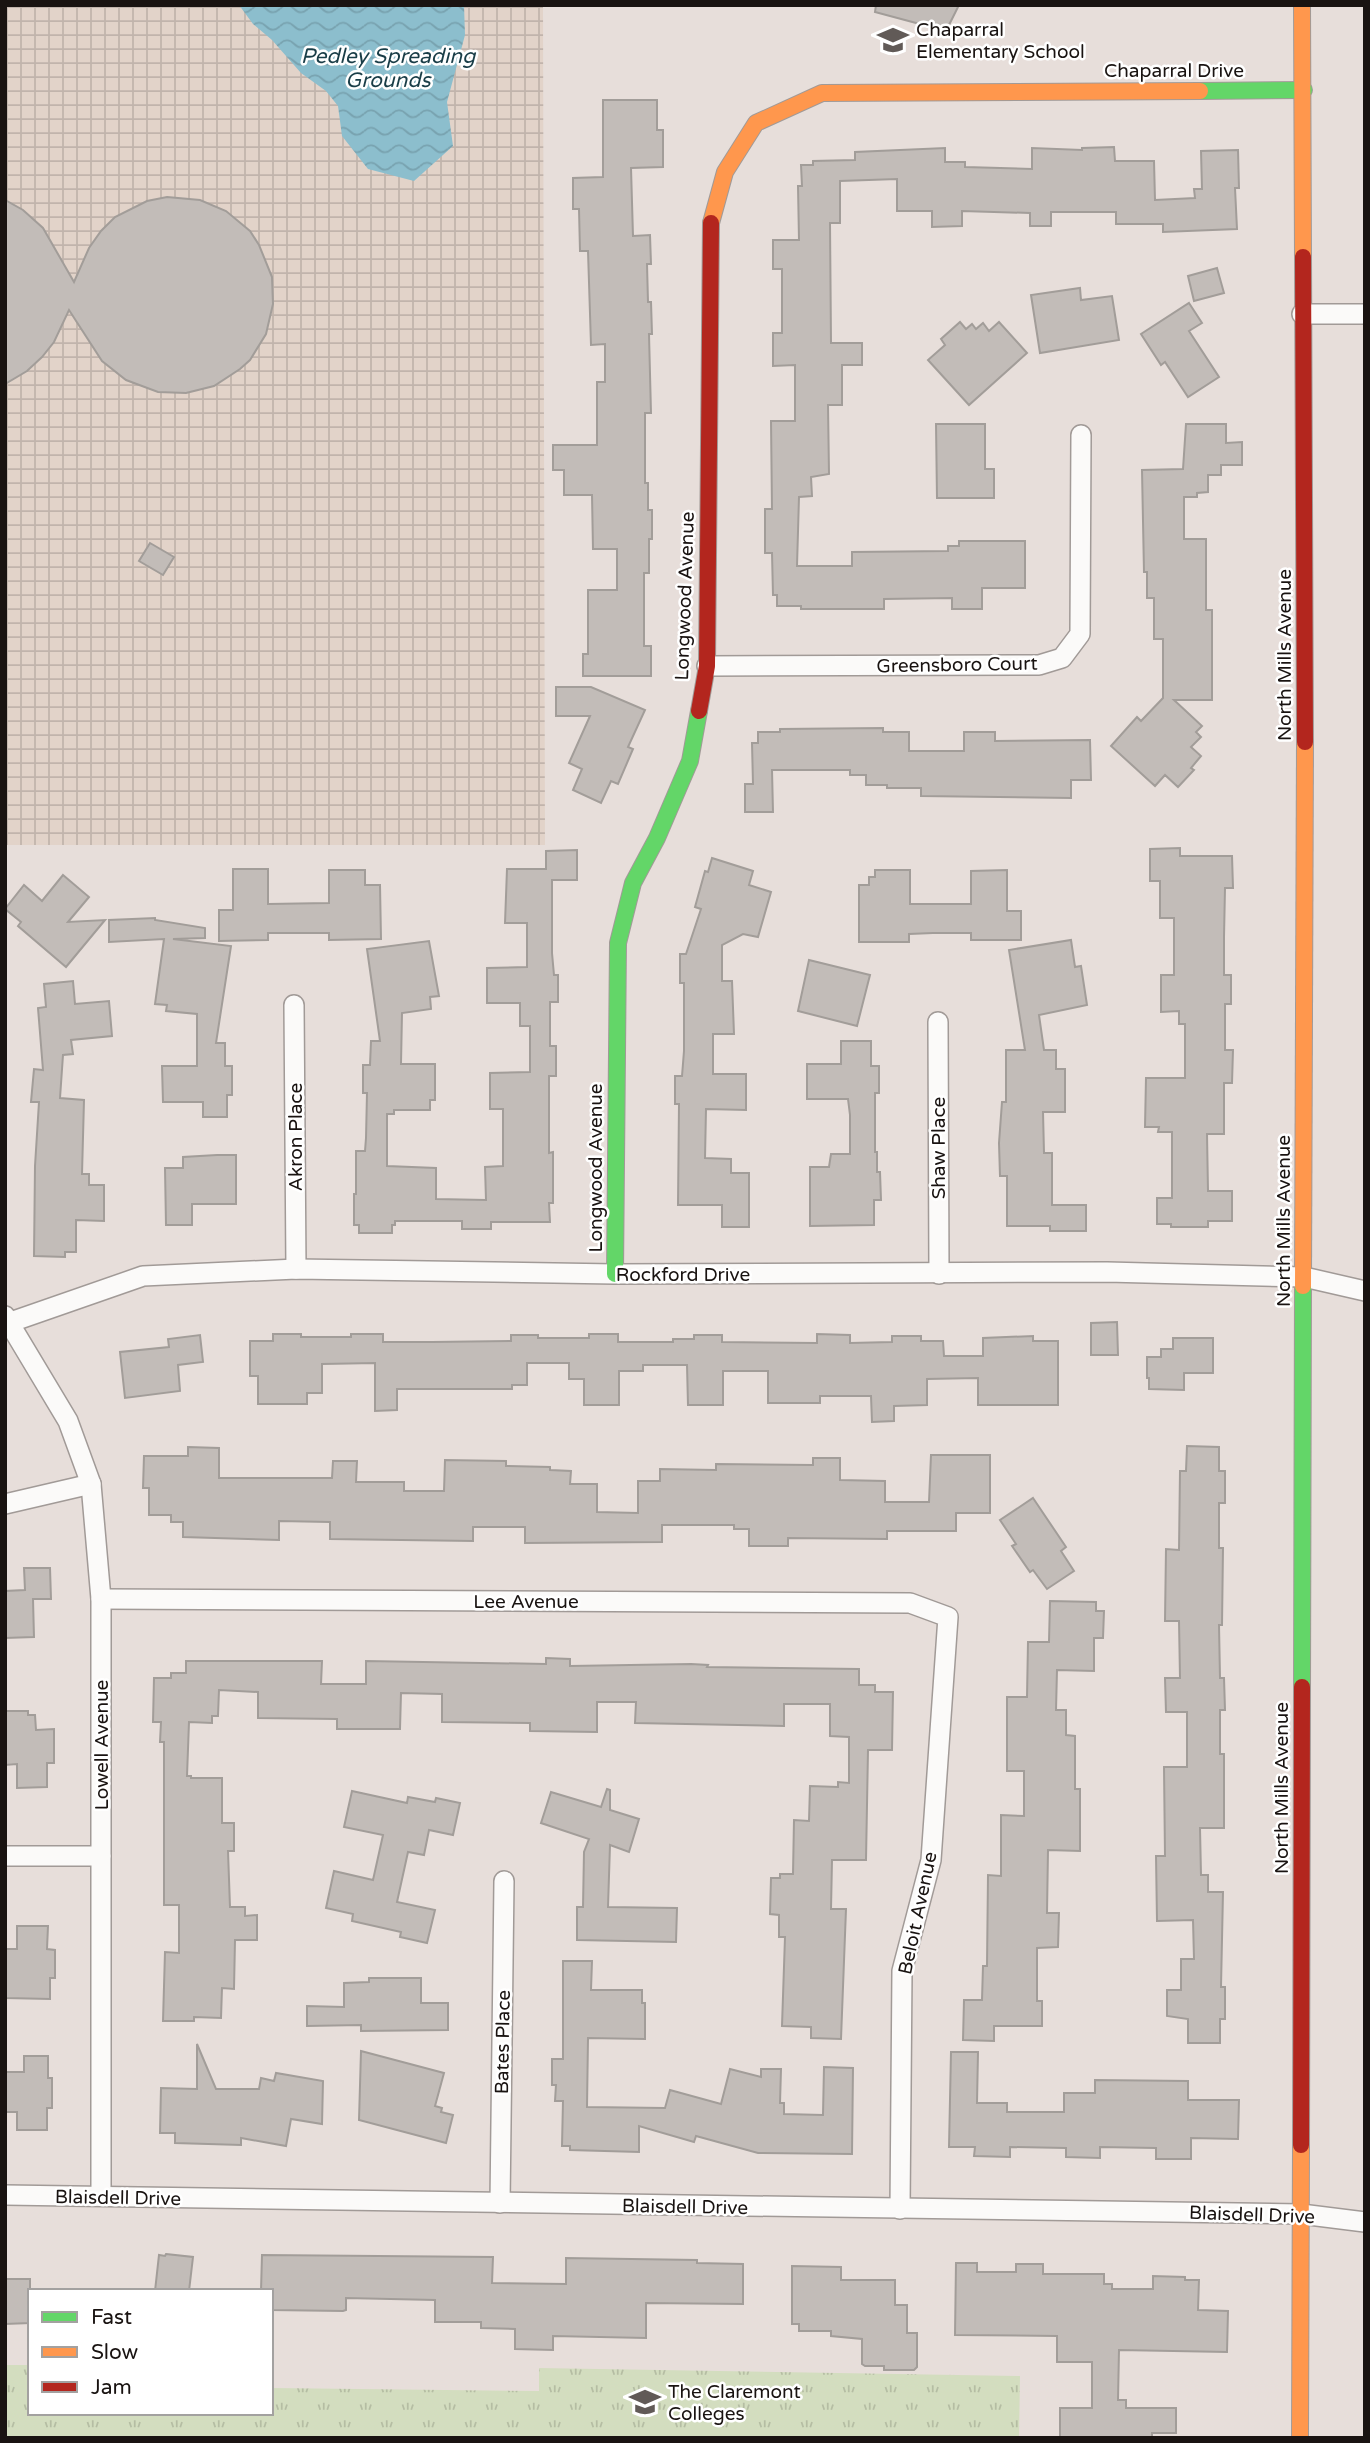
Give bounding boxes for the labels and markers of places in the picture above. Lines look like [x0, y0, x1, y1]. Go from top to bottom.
place label: Chaparral Elementary School [916, 19, 1085, 63]
school or university icon: Chaparral Elementary School [876, 23, 910, 57]
place label: The Claremont Colleges [668, 2381, 801, 2425]
school or university icon: The Claremont Colleges [628, 2385, 662, 2419]

